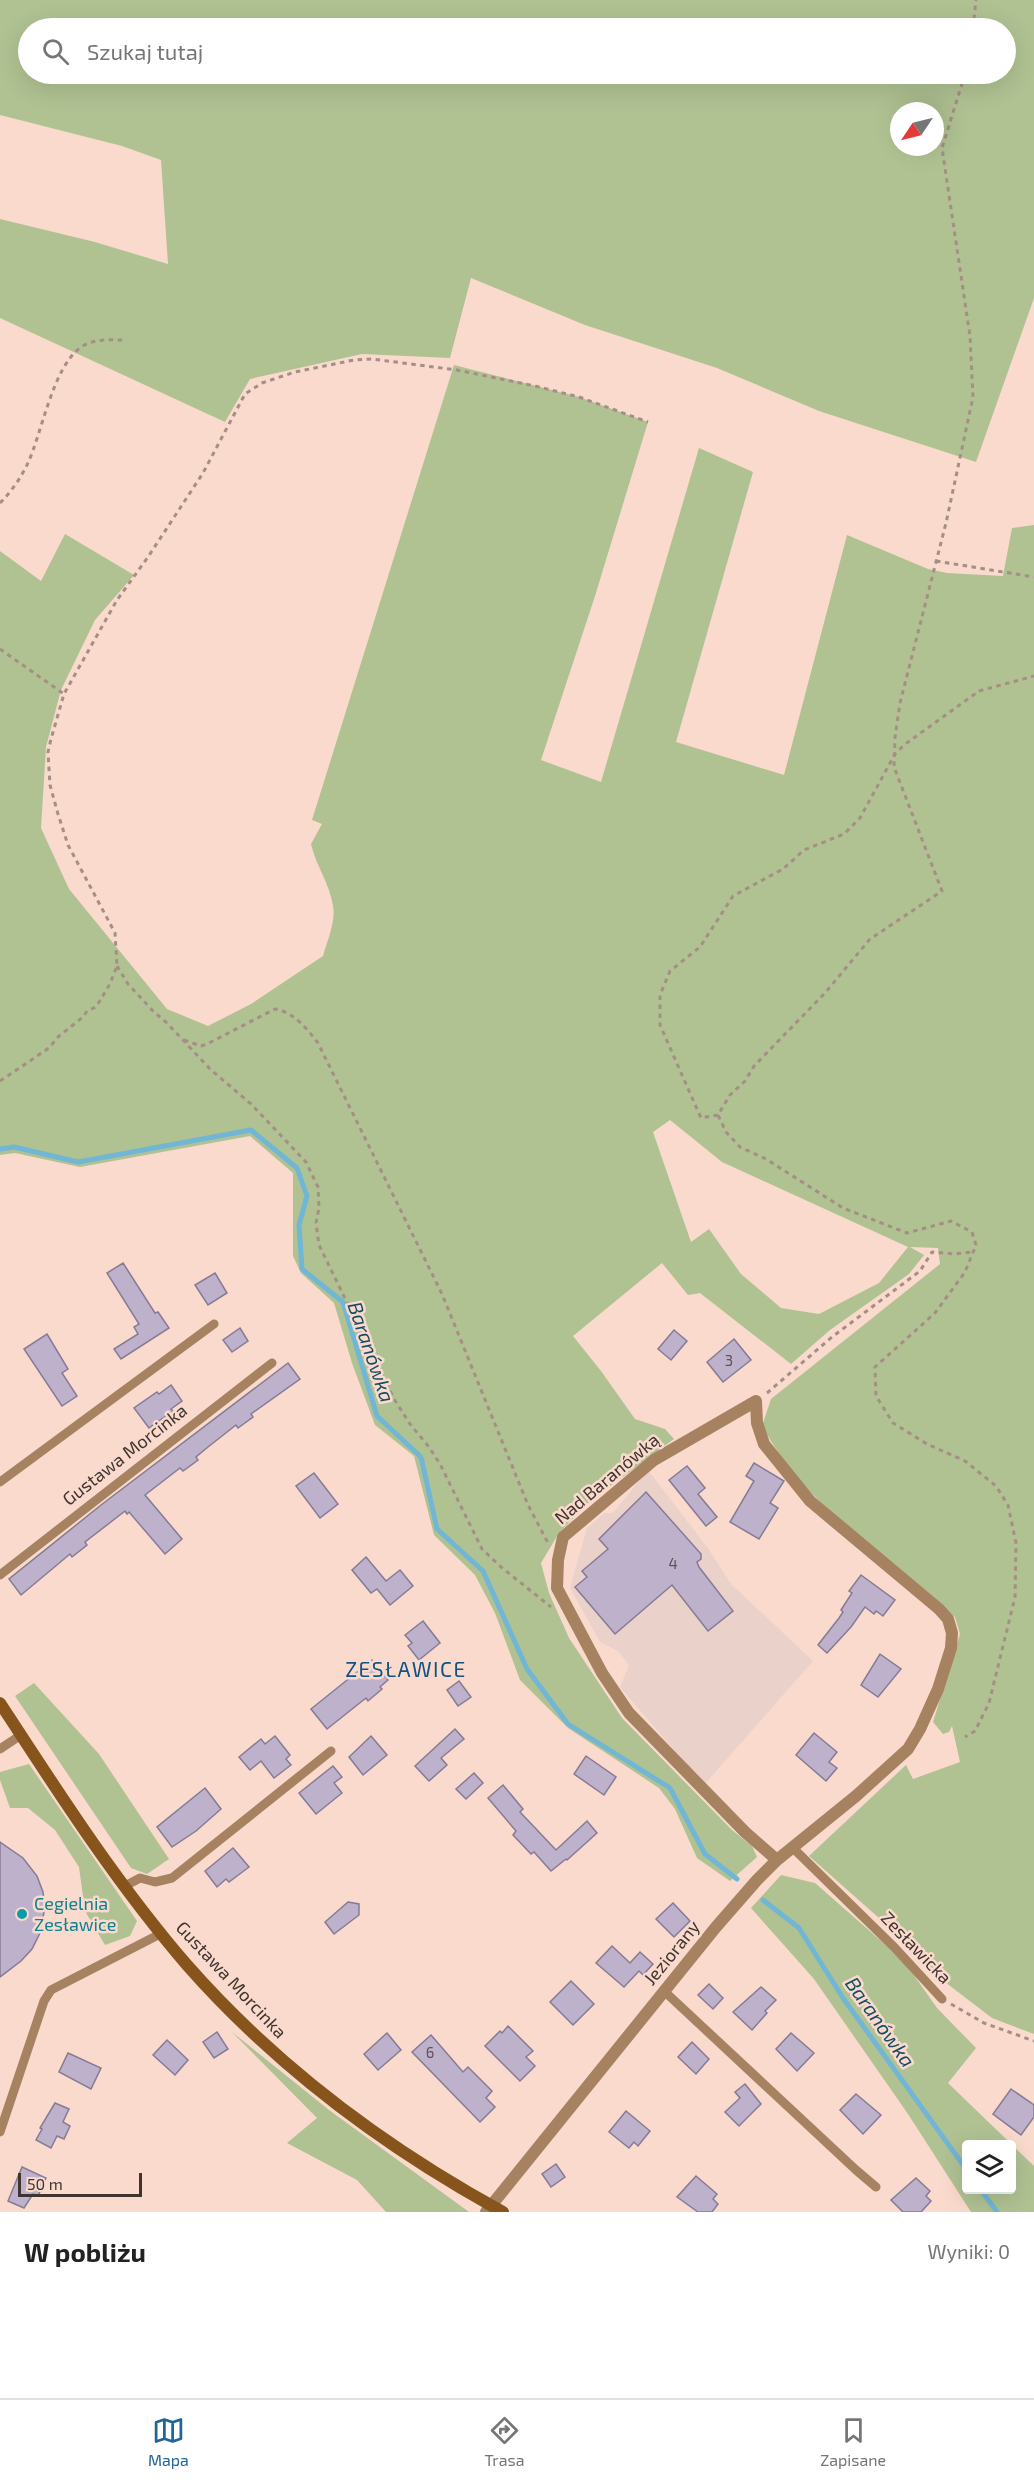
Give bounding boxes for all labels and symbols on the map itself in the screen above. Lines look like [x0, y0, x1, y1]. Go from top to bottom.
north arrow [890, 102, 944, 156]
water label: Baranówka [344, 1298, 400, 1405]
house number: 3 [725, 1351, 733, 1369]
street label: Gustawa Morcinka [58, 1399, 191, 1510]
street label: Nad Baranówką [550, 1428, 663, 1528]
house number: 4 [668, 1554, 678, 1572]
district label: ZESŁAWICE [345, 1656, 467, 1681]
place label: Cegielnia Zesławice [34, 1892, 116, 1935]
marker: Cegielnia Zesławice [15, 1907, 29, 1921]
street label: Zesławicka [877, 1907, 957, 1988]
street label: Jeziorany [639, 1915, 704, 1989]
street label: Gustawa Morcinka [172, 1916, 292, 2042]
water label: Baranówka [841, 1972, 921, 2071]
house number: 6 [426, 2043, 434, 2061]
scale bar [18, 2170, 142, 2198]

